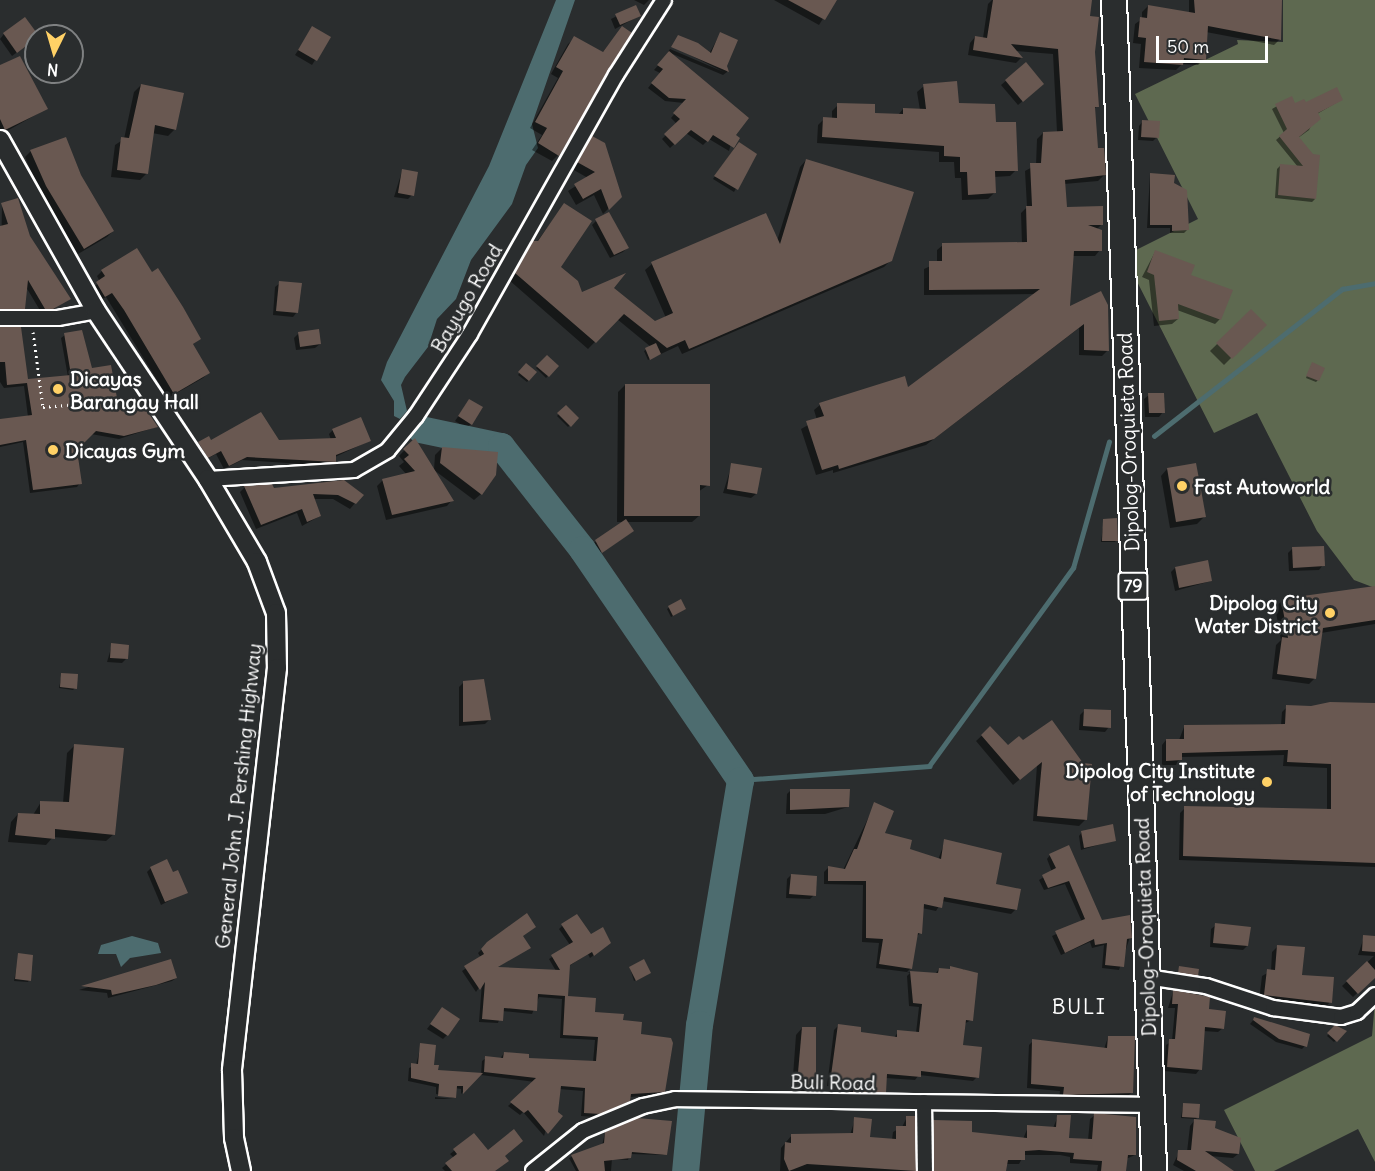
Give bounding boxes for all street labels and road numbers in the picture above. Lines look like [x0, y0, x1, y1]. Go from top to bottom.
street label: Bayugo Road [425, 239, 507, 357]
street label: Dipolog-Oroquieta Road [1112, 332, 1144, 552]
road number: 79 [1116, 571, 1150, 601]
street label: General John J. Pershing Highway [210, 642, 266, 950]
street label: Dipolog-Oroquieta Road [1129, 817, 1161, 1037]
street label: Buli Road [790, 1069, 876, 1095]

